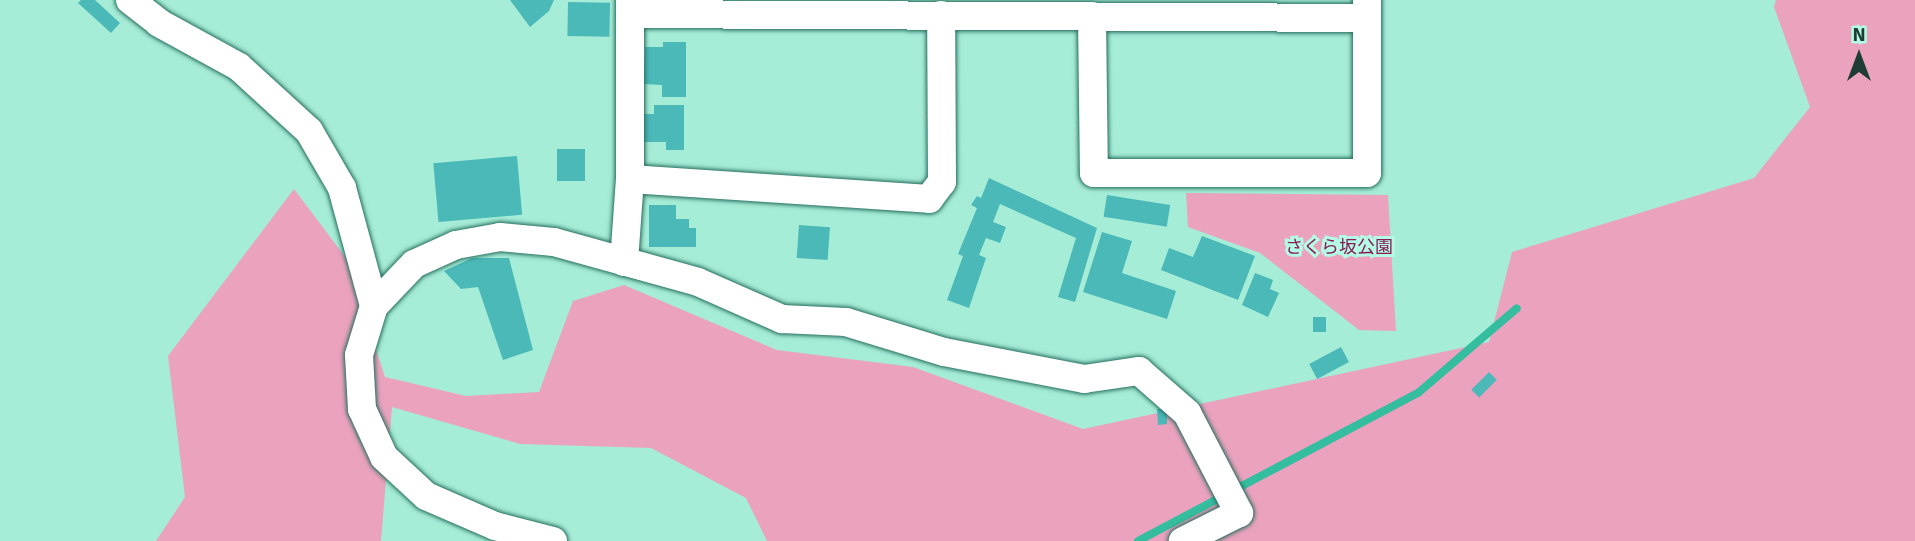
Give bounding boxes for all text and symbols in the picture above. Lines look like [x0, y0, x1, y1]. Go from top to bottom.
north arrow [1824, 21, 1894, 91]
text: N [1852, 23, 1866, 47]
park label: さくら坂公園 [1285, 236, 1393, 258]

